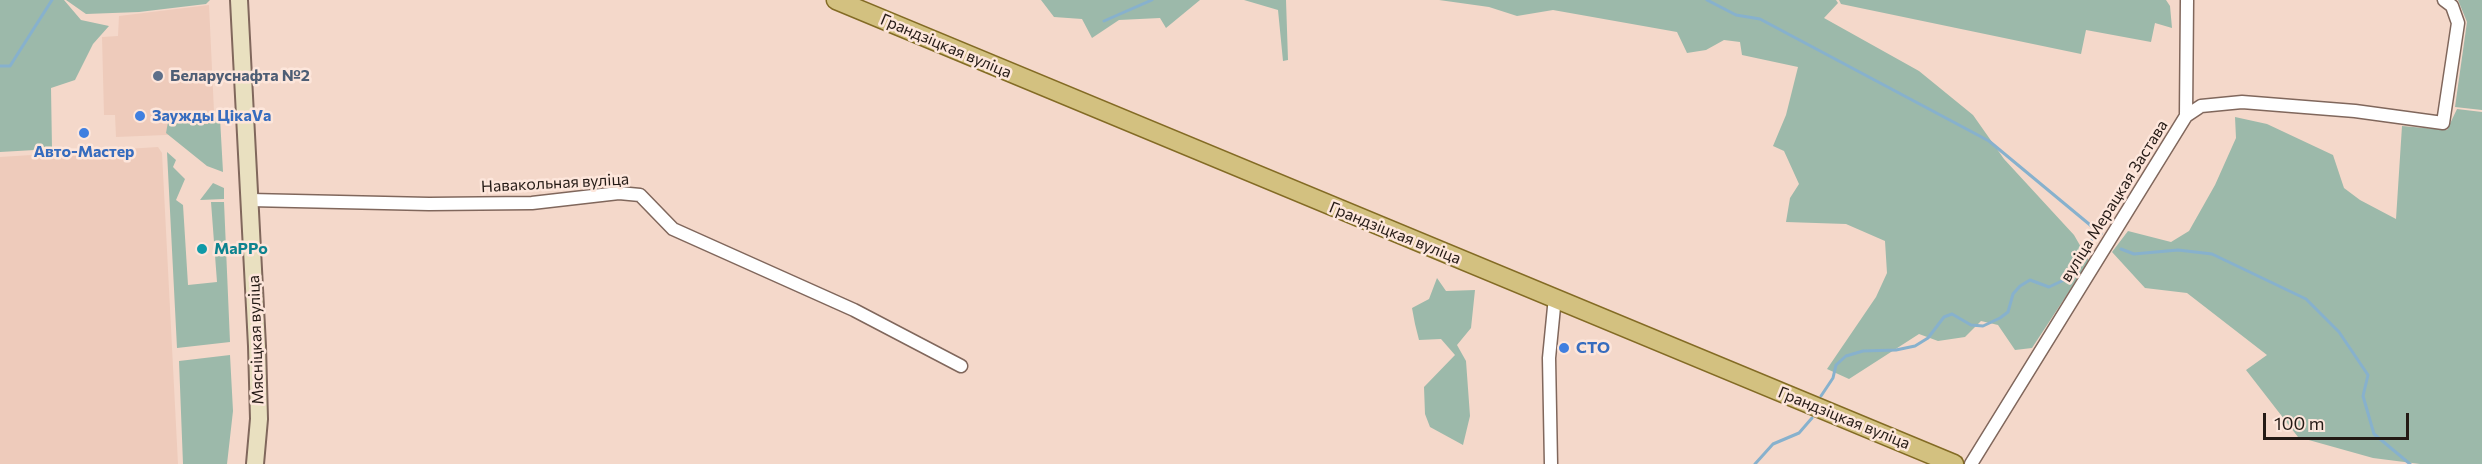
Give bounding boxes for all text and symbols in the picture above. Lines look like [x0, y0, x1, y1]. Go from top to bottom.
street label: Грандзіцкая вуліца [878, 10, 1014, 82]
place label: Беларуснафта №2 [170, 66, 310, 86]
marker: Беларуснафта №2 [151, 69, 165, 83]
place label: Заужды ЦікаVа [152, 106, 271, 126]
marker: Заужды ЦікаVа [133, 109, 147, 123]
street label: вуліца Мерацкая Застава [2056, 117, 2172, 285]
marker: Авто-Мастер [77, 126, 91, 140]
place label: Авто-Мастер [33, 142, 135, 162]
street label: Навакольная вуліца [481, 170, 629, 196]
street label: Грандзіцкая вуліца [1326, 198, 1464, 268]
place label: МаРРо [214, 239, 268, 259]
marker: МаРРо [195, 242, 209, 256]
street label: Мясніцкая вуліца [244, 275, 268, 405]
place label: СТО [1576, 338, 1610, 358]
marker: СТО [1557, 341, 1571, 355]
street label: Грандзіцкая вуліца [1775, 383, 1913, 453]
scale bar [2266, 401, 2412, 439]
text: 100 m [2274, 412, 2324, 434]

